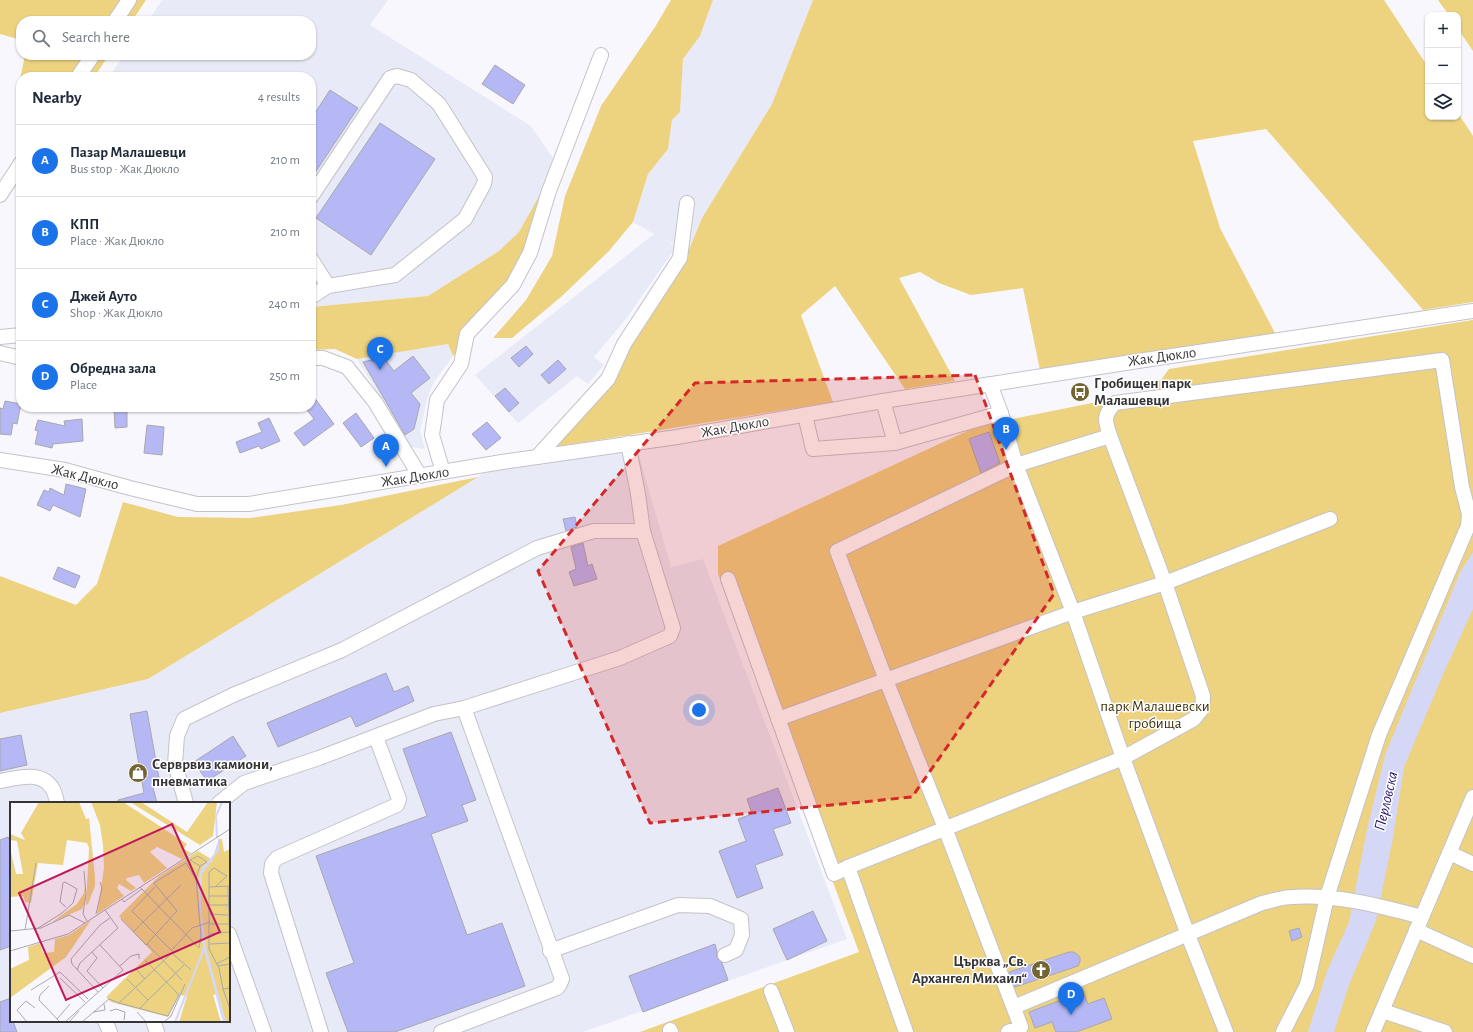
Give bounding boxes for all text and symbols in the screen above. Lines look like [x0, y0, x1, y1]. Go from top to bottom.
map controls [1425, 12, 1461, 120]
button: + [1425, 12, 1461, 48]
search box [16, 16, 316, 60]
icon: search [30, 27, 52, 49]
text: Search here [62, 30, 130, 45]
button: − [1425, 48, 1461, 84]
button: layers [1425, 84, 1461, 120]
text: Nearby [32, 89, 82, 106]
text: 4 results [258, 91, 300, 104]
text: Пазар Малашевци [70, 145, 186, 160]
text: A [41, 154, 49, 167]
text: 210 m [270, 154, 300, 167]
text: Bus stop · Жак Дюкло [70, 163, 179, 176]
text: КПП [70, 217, 99, 232]
text: B [41, 226, 49, 239]
text: 210 m [270, 226, 300, 239]
text: Place · Жак Дюкло [70, 235, 164, 248]
text: Джей Ауто [70, 289, 137, 304]
text: C [42, 298, 48, 311]
text: 240 m [268, 298, 300, 311]
text: Shop · Жак Дюкло [70, 307, 163, 320]
pin: C [367, 337, 393, 370]
street label: Жак Дюкло [1127, 345, 1197, 369]
text: Обредна зала [70, 361, 156, 376]
text: D [41, 370, 49, 383]
text: 250 m [269, 370, 300, 383]
place label: Гробищен парк Малашевци [1094, 376, 1192, 408]
text: Place [70, 379, 97, 392]
bus stop icon: Гробищен парк Малашевци [1069, 381, 1091, 403]
street label: Жак Дюкло [700, 414, 770, 440]
pin: B [993, 417, 1019, 450]
pin: A [373, 434, 399, 467]
street label: Жак Дюкло [50, 461, 120, 493]
street label: Жак Дюкло [380, 464, 450, 490]
park label: парк Малашевски гробища [1100, 699, 1210, 731]
your location [689, 700, 709, 720]
place label: Серврвиз камиони, пневматика [152, 757, 273, 789]
shop icon: Серврвиз камиони, пневматика [127, 762, 149, 784]
water label: Перловска [1371, 770, 1402, 832]
inset map [10, 802, 230, 1022]
place label: Църква „Св. Архангел Михаил“ [912, 954, 1027, 986]
church icon: Църква „Св. Архангел Михаил“ [1030, 959, 1052, 981]
pin: D [1058, 982, 1084, 1015]

